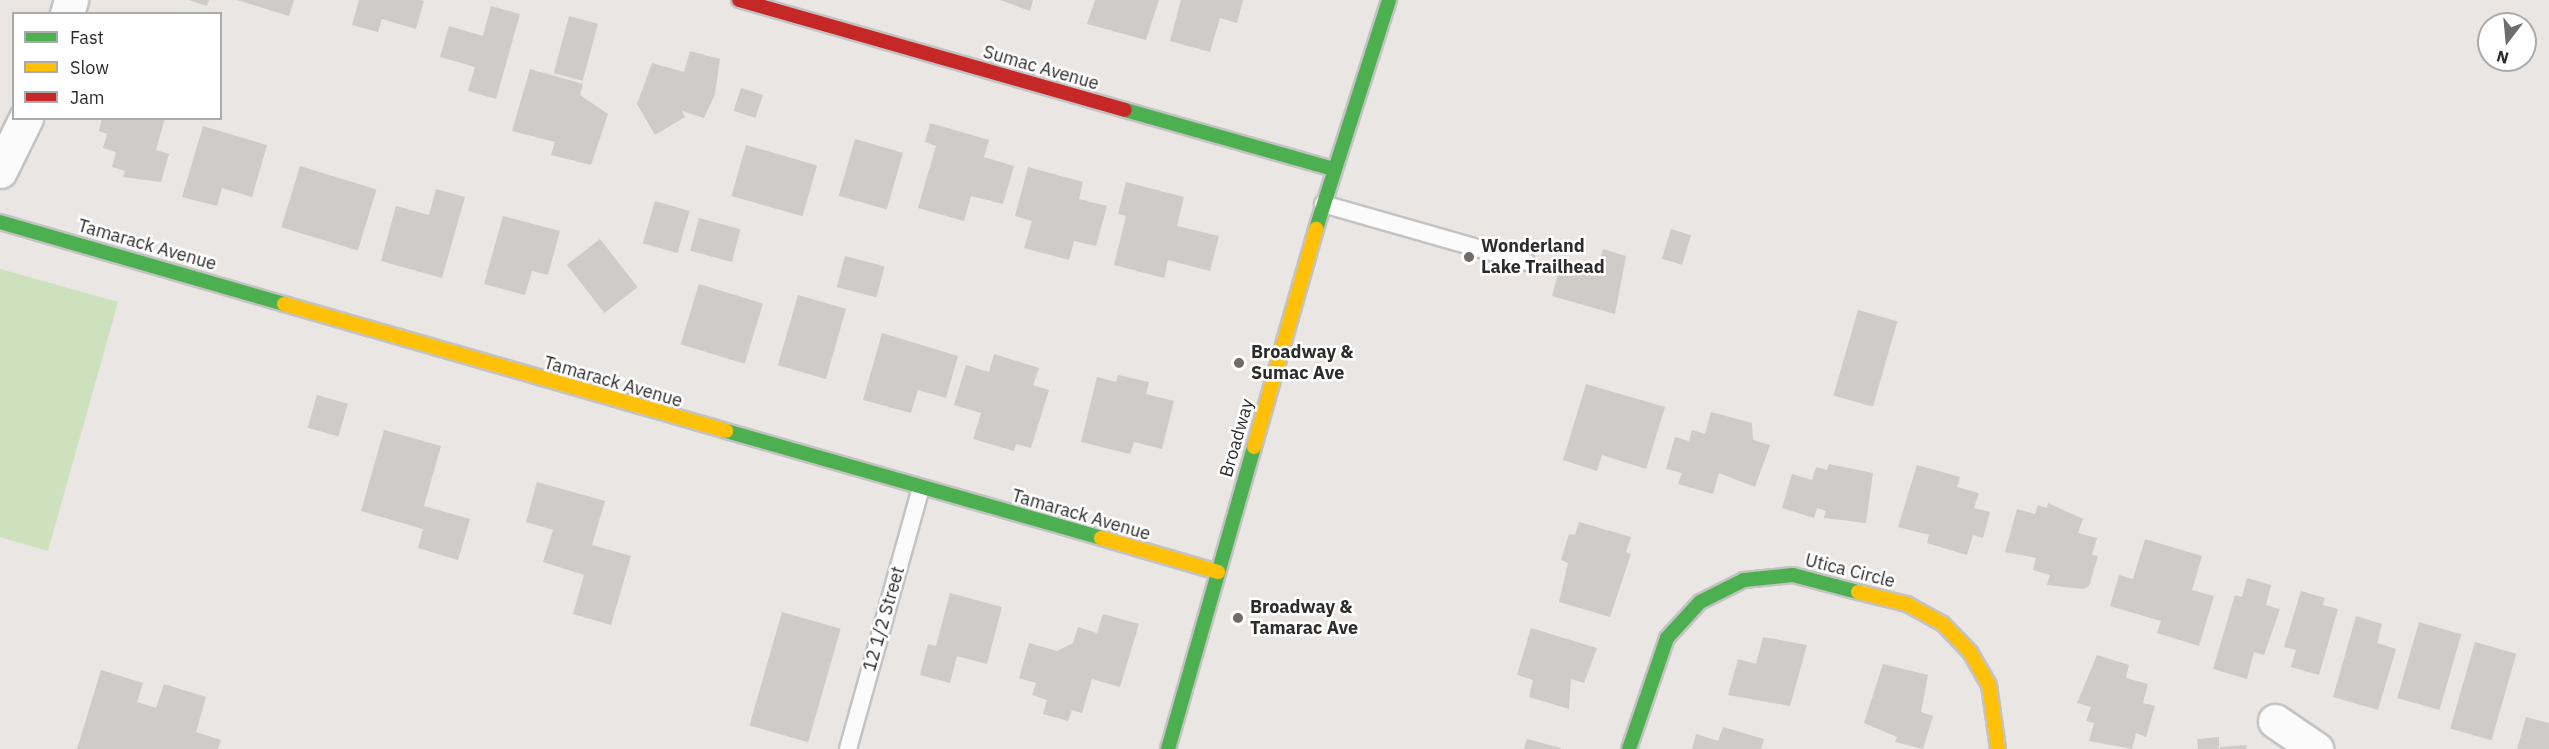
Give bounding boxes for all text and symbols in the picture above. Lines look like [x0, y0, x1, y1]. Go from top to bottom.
legend [12, 12, 222, 120]
north arrow [2477, 12, 2537, 72]
text: Fast [70, 26, 104, 49]
street label: Sumac Avenue [981, 41, 1101, 95]
text: N [2494, 46, 2511, 69]
text: Slow [70, 56, 109, 79]
text: Jam [70, 86, 105, 109]
street label: Tamarack Avenue [75, 215, 219, 275]
place label: Wonderland Lake Trailhead [1481, 236, 1605, 278]
marker: Wonderland Lake Trailhead [1462, 250, 1476, 264]
place label: Broadway & Sumac Ave [1251, 342, 1353, 385]
street label: Tamarack Avenue [541, 352, 685, 412]
marker: Broadway & Sumac Ave [1232, 356, 1246, 370]
street label: Broadway [1216, 396, 1258, 480]
street label: Tamarack Avenue [1009, 485, 1153, 545]
street label: Utica Circle [1803, 549, 1897, 593]
street label: 12 1/2 Street [859, 564, 909, 674]
place label: Broadway & Tamarac Ave [1250, 597, 1358, 640]
marker: Broadway & Tamarac Ave [1231, 611, 1245, 625]

